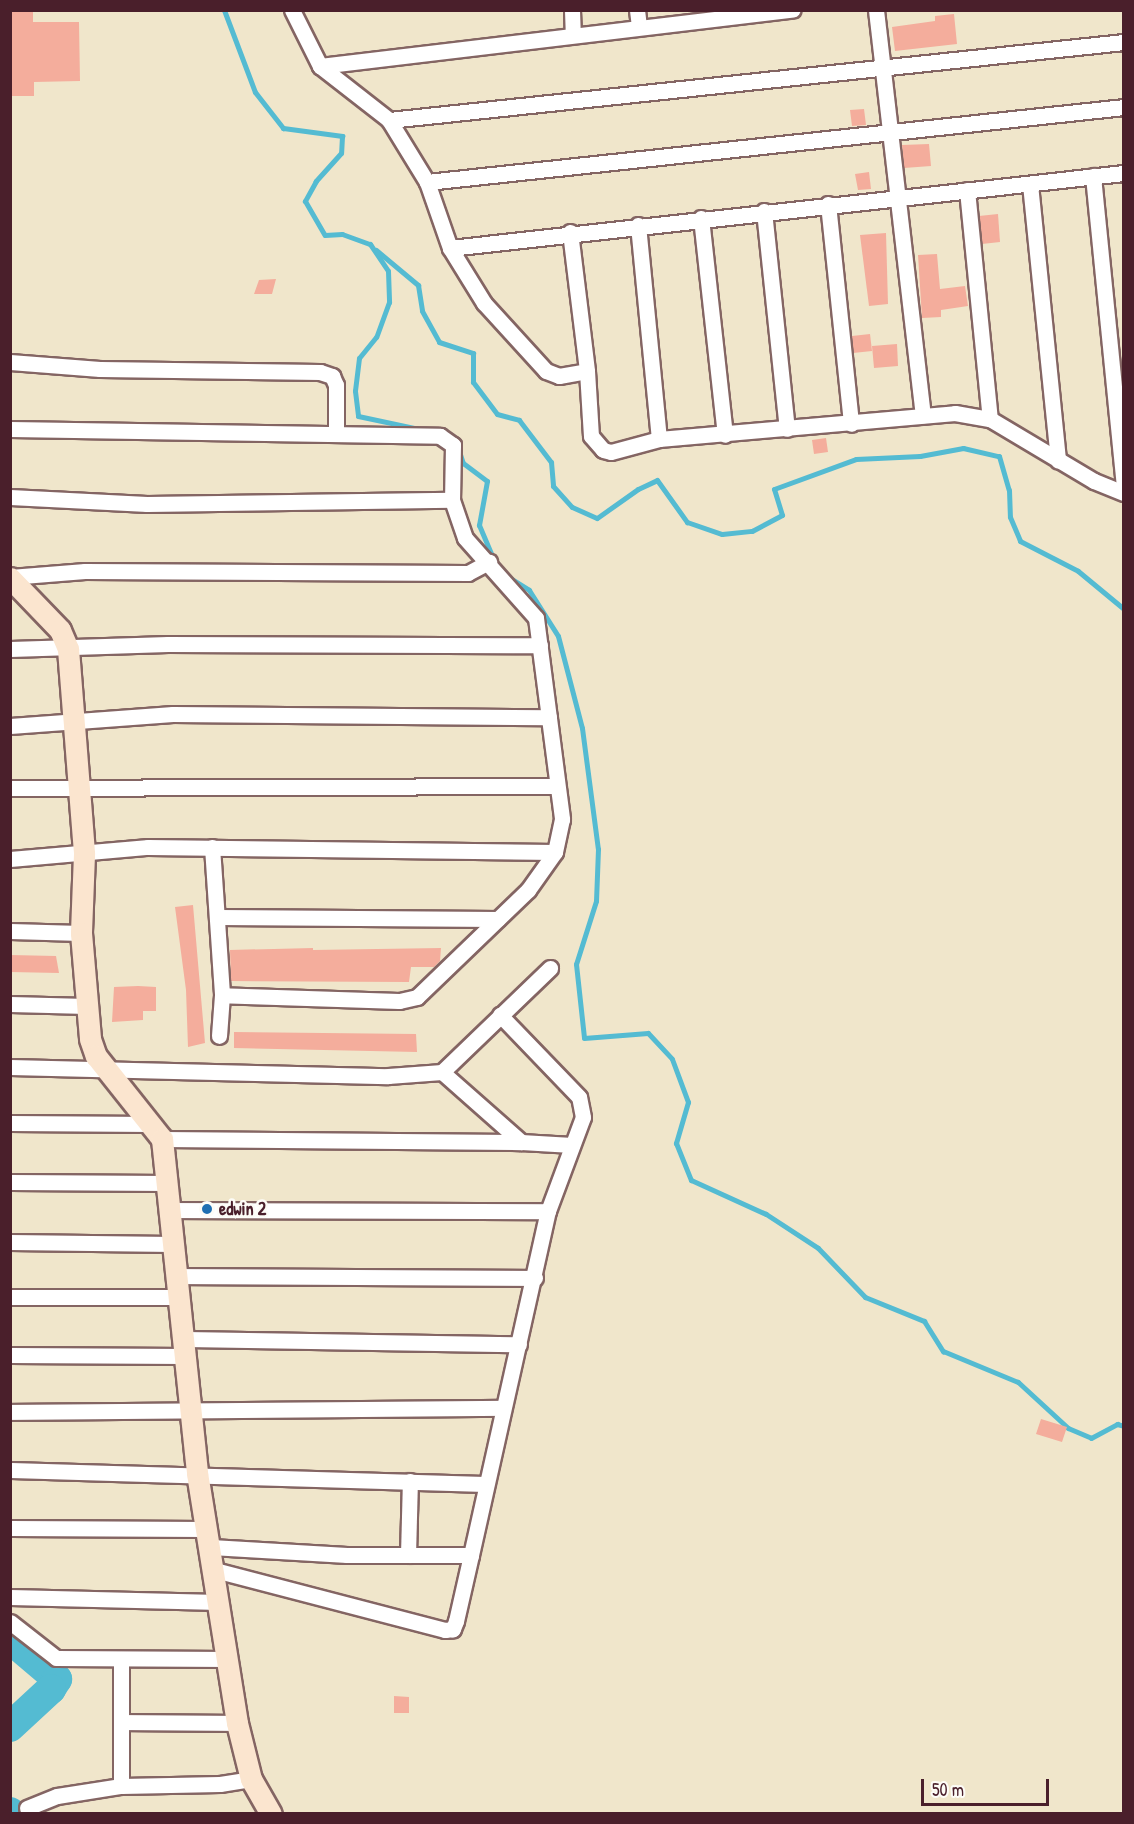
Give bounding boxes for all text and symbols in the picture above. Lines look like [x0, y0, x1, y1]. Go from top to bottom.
place label: edwin 2 [219, 1198, 266, 1220]
marker: edwin 2 [200, 1202, 214, 1216]
scale bar [924, 1767, 1052, 1805]
text: 50 m [932, 1777, 964, 1802]

